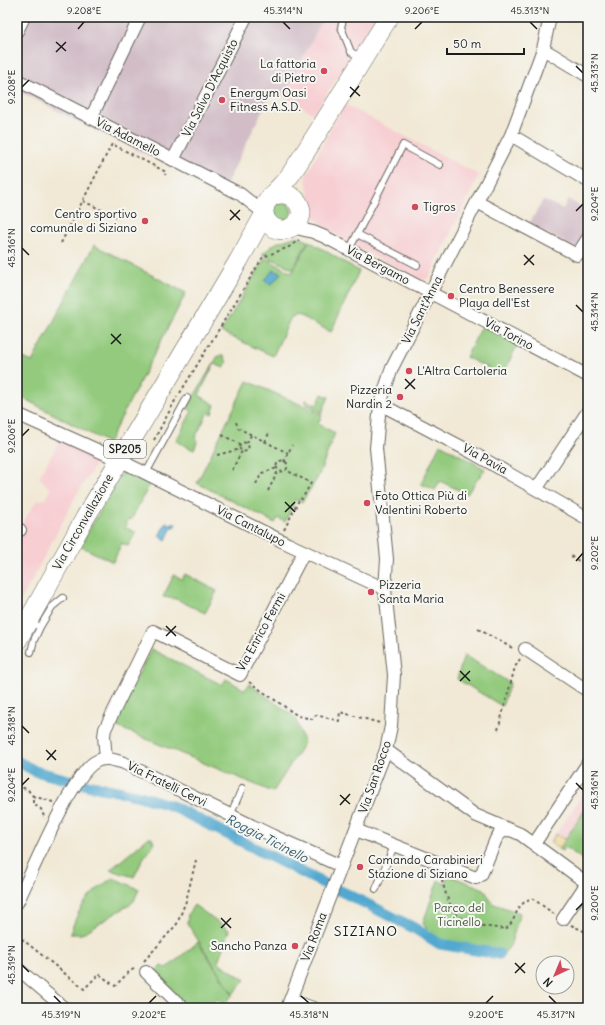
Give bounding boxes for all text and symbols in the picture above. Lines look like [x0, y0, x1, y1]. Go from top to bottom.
text: 9.208°E [67, 4, 101, 17]
text: 45.314°N [263, 4, 303, 17]
text: 9.206°E [405, 4, 439, 17]
text: 45.313°N [510, 4, 550, 17]
scale bar [447, 30, 524, 56]
street label: Via Salvo D'Acquisto [178, 36, 241, 139]
text: 50 m [453, 36, 482, 51]
text: 45.313°N [588, 53, 601, 93]
place label: La fattoria di Pietro [260, 56, 316, 85]
marker: La fattoria di Pietro [319, 66, 329, 76]
text: 9.208°E [5, 70, 18, 104]
place label: Energym Oasi Fitness A.S.D. [230, 85, 306, 114]
marker: Energym Oasi Fitness A.S.D. [217, 95, 227, 105]
street label: Via Adamello [93, 114, 163, 159]
text: 9.204°E [588, 187, 601, 221]
place label: Tigros [423, 199, 456, 214]
marker: Tigros [410, 202, 420, 212]
place label: Centro sportivo comunale di Siziano [30, 206, 137, 235]
marker: Centro sportivo comunale di Siziano [140, 216, 150, 226]
text: 45.316°N [5, 228, 18, 268]
street label: Via Bergamo [344, 242, 413, 288]
street label: Via Sant'Anna [398, 273, 445, 346]
place label: Centro Benessere Playa dell'Est [459, 281, 554, 310]
marker: Centro Benessere Playa dell'Est [446, 291, 456, 301]
text: 45.314°N [588, 292, 601, 332]
street label: Via Torino [482, 314, 537, 353]
place label: L'Altra Cartoleria [417, 363, 507, 378]
marker: L'Altra Cartoleria [404, 366, 414, 376]
place label: Pizzeria Nardin 2 [346, 382, 392, 411]
marker: Pizzeria Nardin 2 [395, 392, 405, 402]
text: 9.206°E [5, 419, 18, 453]
road number: SP205 [104, 440, 146, 458]
street label: Via Pavia [460, 440, 510, 477]
street label: Via Circonvallazione [49, 471, 116, 572]
place label: Foto Ottica Più di Valentini Roberto [375, 488, 467, 517]
marker: Foto Ottica Più di Valentini Roberto [362, 498, 372, 508]
street label: Via Cantalupo [214, 502, 289, 550]
text: 9.202°E [588, 536, 601, 570]
place label: Pizzeria Santa Maria [379, 577, 444, 606]
marker: Pizzeria Santa Maria [366, 587, 376, 597]
street label: Via Enrico Fermi [233, 590, 288, 674]
text: 45.318°N [5, 706, 18, 746]
street label: Via San Rocco [355, 738, 394, 815]
street label: Via Fratelli Cervi [125, 758, 209, 809]
text: 9.204°E [5, 768, 18, 802]
text: 45.316°N [588, 770, 601, 810]
water label: Roggia Ticinello [223, 810, 311, 867]
place label: Comando Carabinieri Stazione di Siziano [368, 852, 483, 881]
marker: Comando Carabinieri Stazione di Siziano [355, 862, 365, 872]
text: 9.200°E [588, 885, 601, 921]
park label: Parco del Ticinello [434, 900, 484, 929]
street label: Via Roma [297, 910, 330, 964]
district label: SIZIANO [334, 922, 398, 940]
place label: Sancho Panza [211, 938, 287, 953]
marker: Sancho Panza [290, 941, 300, 951]
text: 45.319°N [5, 945, 18, 985]
north arrow [535, 955, 575, 995]
text: N [540, 975, 556, 990]
text: 45.319°N [41, 1008, 81, 1021]
text: 9.202°E [132, 1008, 166, 1021]
text: 45.318°N [289, 1008, 329, 1021]
text: 9.200°E [468, 1008, 504, 1021]
text: 45.317°N [537, 1008, 575, 1021]

